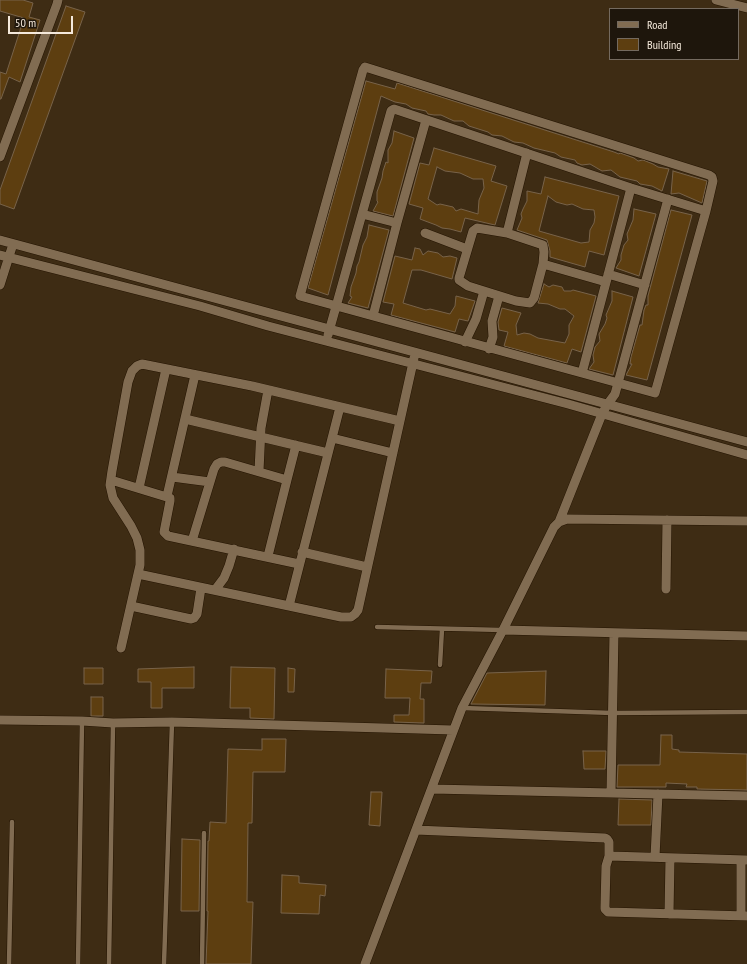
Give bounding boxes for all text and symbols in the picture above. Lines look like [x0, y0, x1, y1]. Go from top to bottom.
scale bar [10, 8, 75, 34]
legend [609, 8, 739, 60]
text: 50 m [15, 15, 36, 30]
text: Road [647, 17, 667, 32]
text: Building [647, 37, 682, 52]

